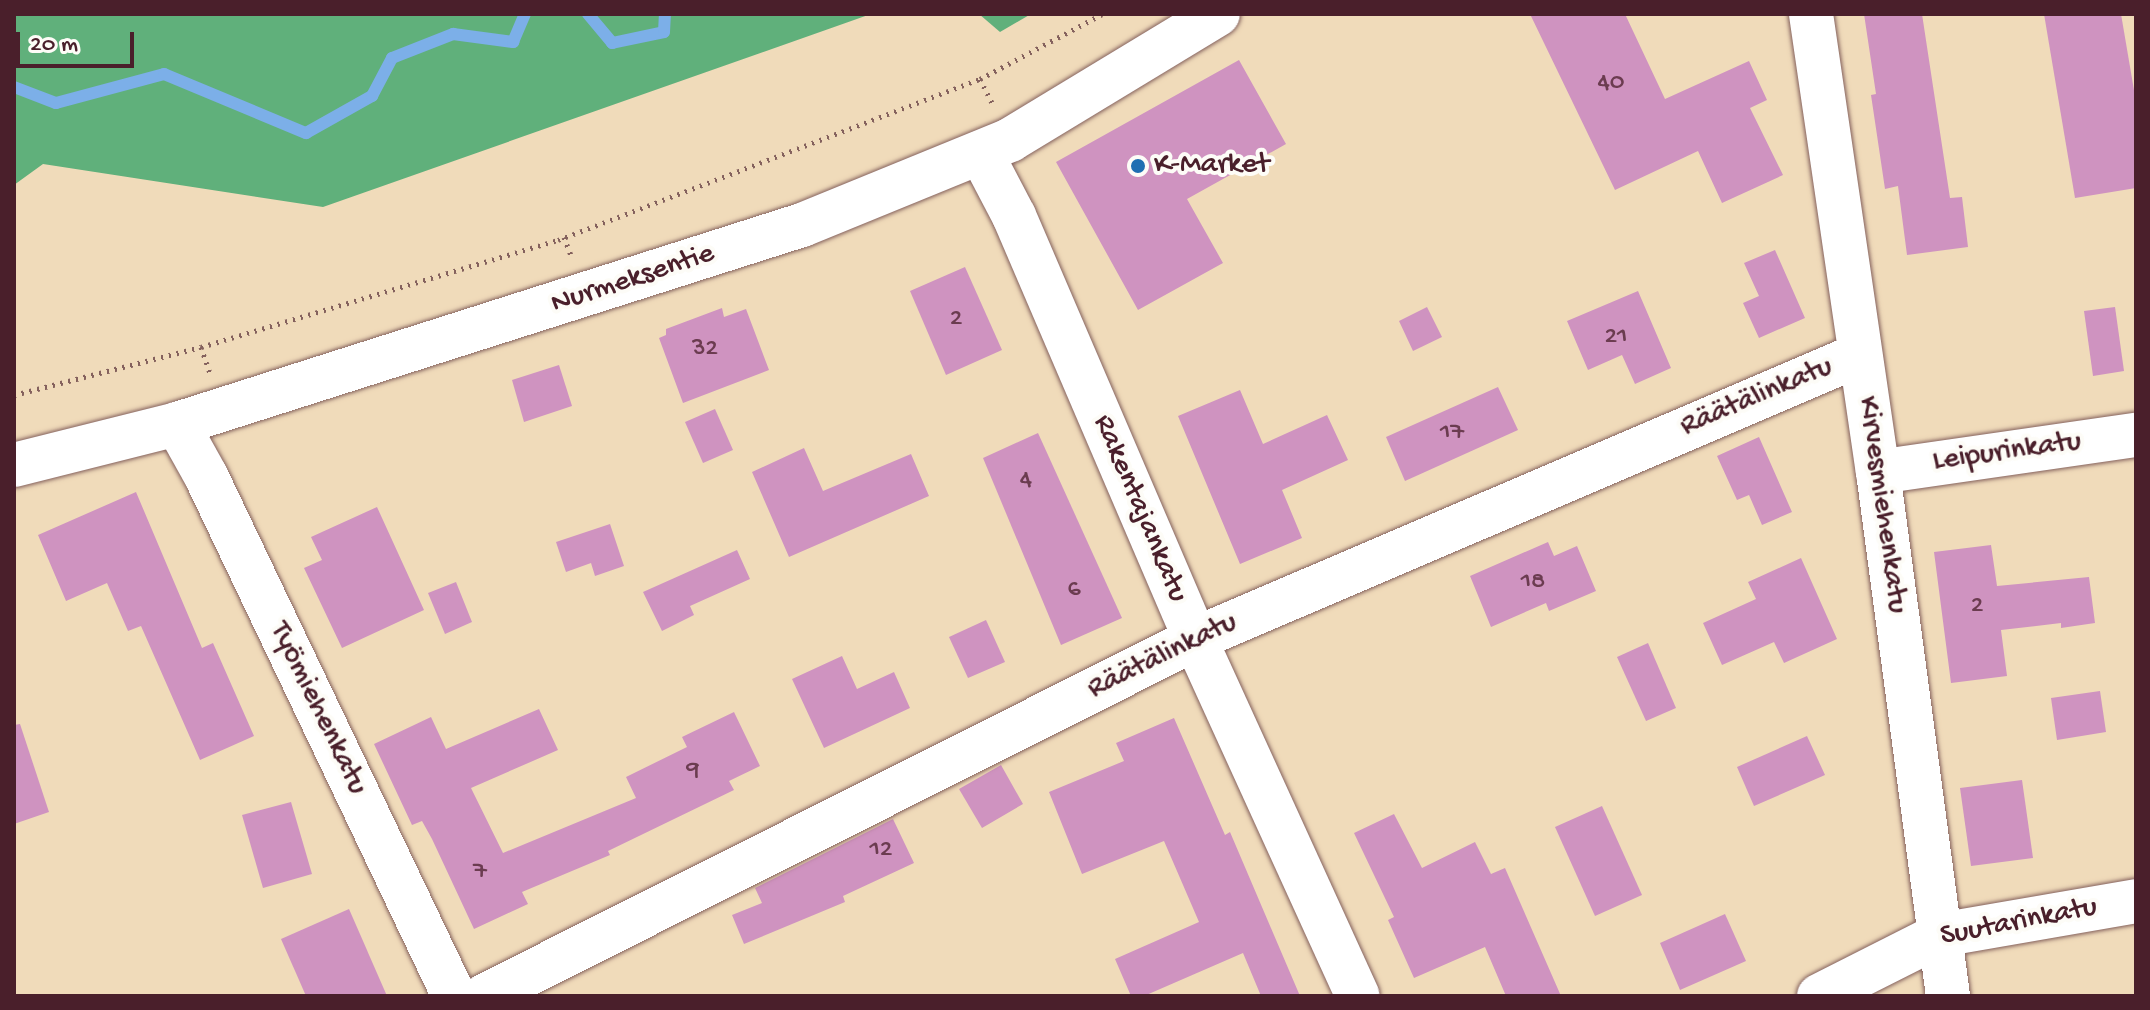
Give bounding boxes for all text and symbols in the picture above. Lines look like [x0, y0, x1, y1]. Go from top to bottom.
scale bar [20, 16, 138, 66]
text: 20 m [30, 31, 78, 60]
house number: 40 [1597, 68, 1625, 100]
place label: K-Market [1154, 148, 1269, 184]
marker: K-Market [1129, 157, 1147, 175]
street label: Nurmeksentie [547, 237, 719, 323]
house number: 2 [950, 304, 962, 336]
house number: 21 [1604, 322, 1628, 354]
house number: 32 [692, 334, 718, 366]
street label: Räätälinkatu [1676, 350, 1838, 446]
street label: Kirvesmiehenkatu [1848, 394, 1914, 616]
street label: Rakentajankatu [1083, 410, 1195, 608]
house number: 17 [1440, 418, 1464, 450]
street label: Leipurinkatu [1930, 425, 2084, 481]
house number: 4 [1020, 465, 1032, 497]
house number: 18 [1521, 567, 1545, 599]
house number: 6 [1067, 575, 1081, 607]
house number: 2 [1971, 591, 1983, 623]
street label: Räätälinkatu [1082, 605, 1244, 709]
street label: Työmiehenkatu [260, 617, 374, 801]
house number: 9 [686, 755, 700, 787]
house number: 12 [869, 835, 893, 867]
house number: 7 [473, 857, 487, 889]
street label: Suutarinkatu [1938, 890, 2100, 956]

